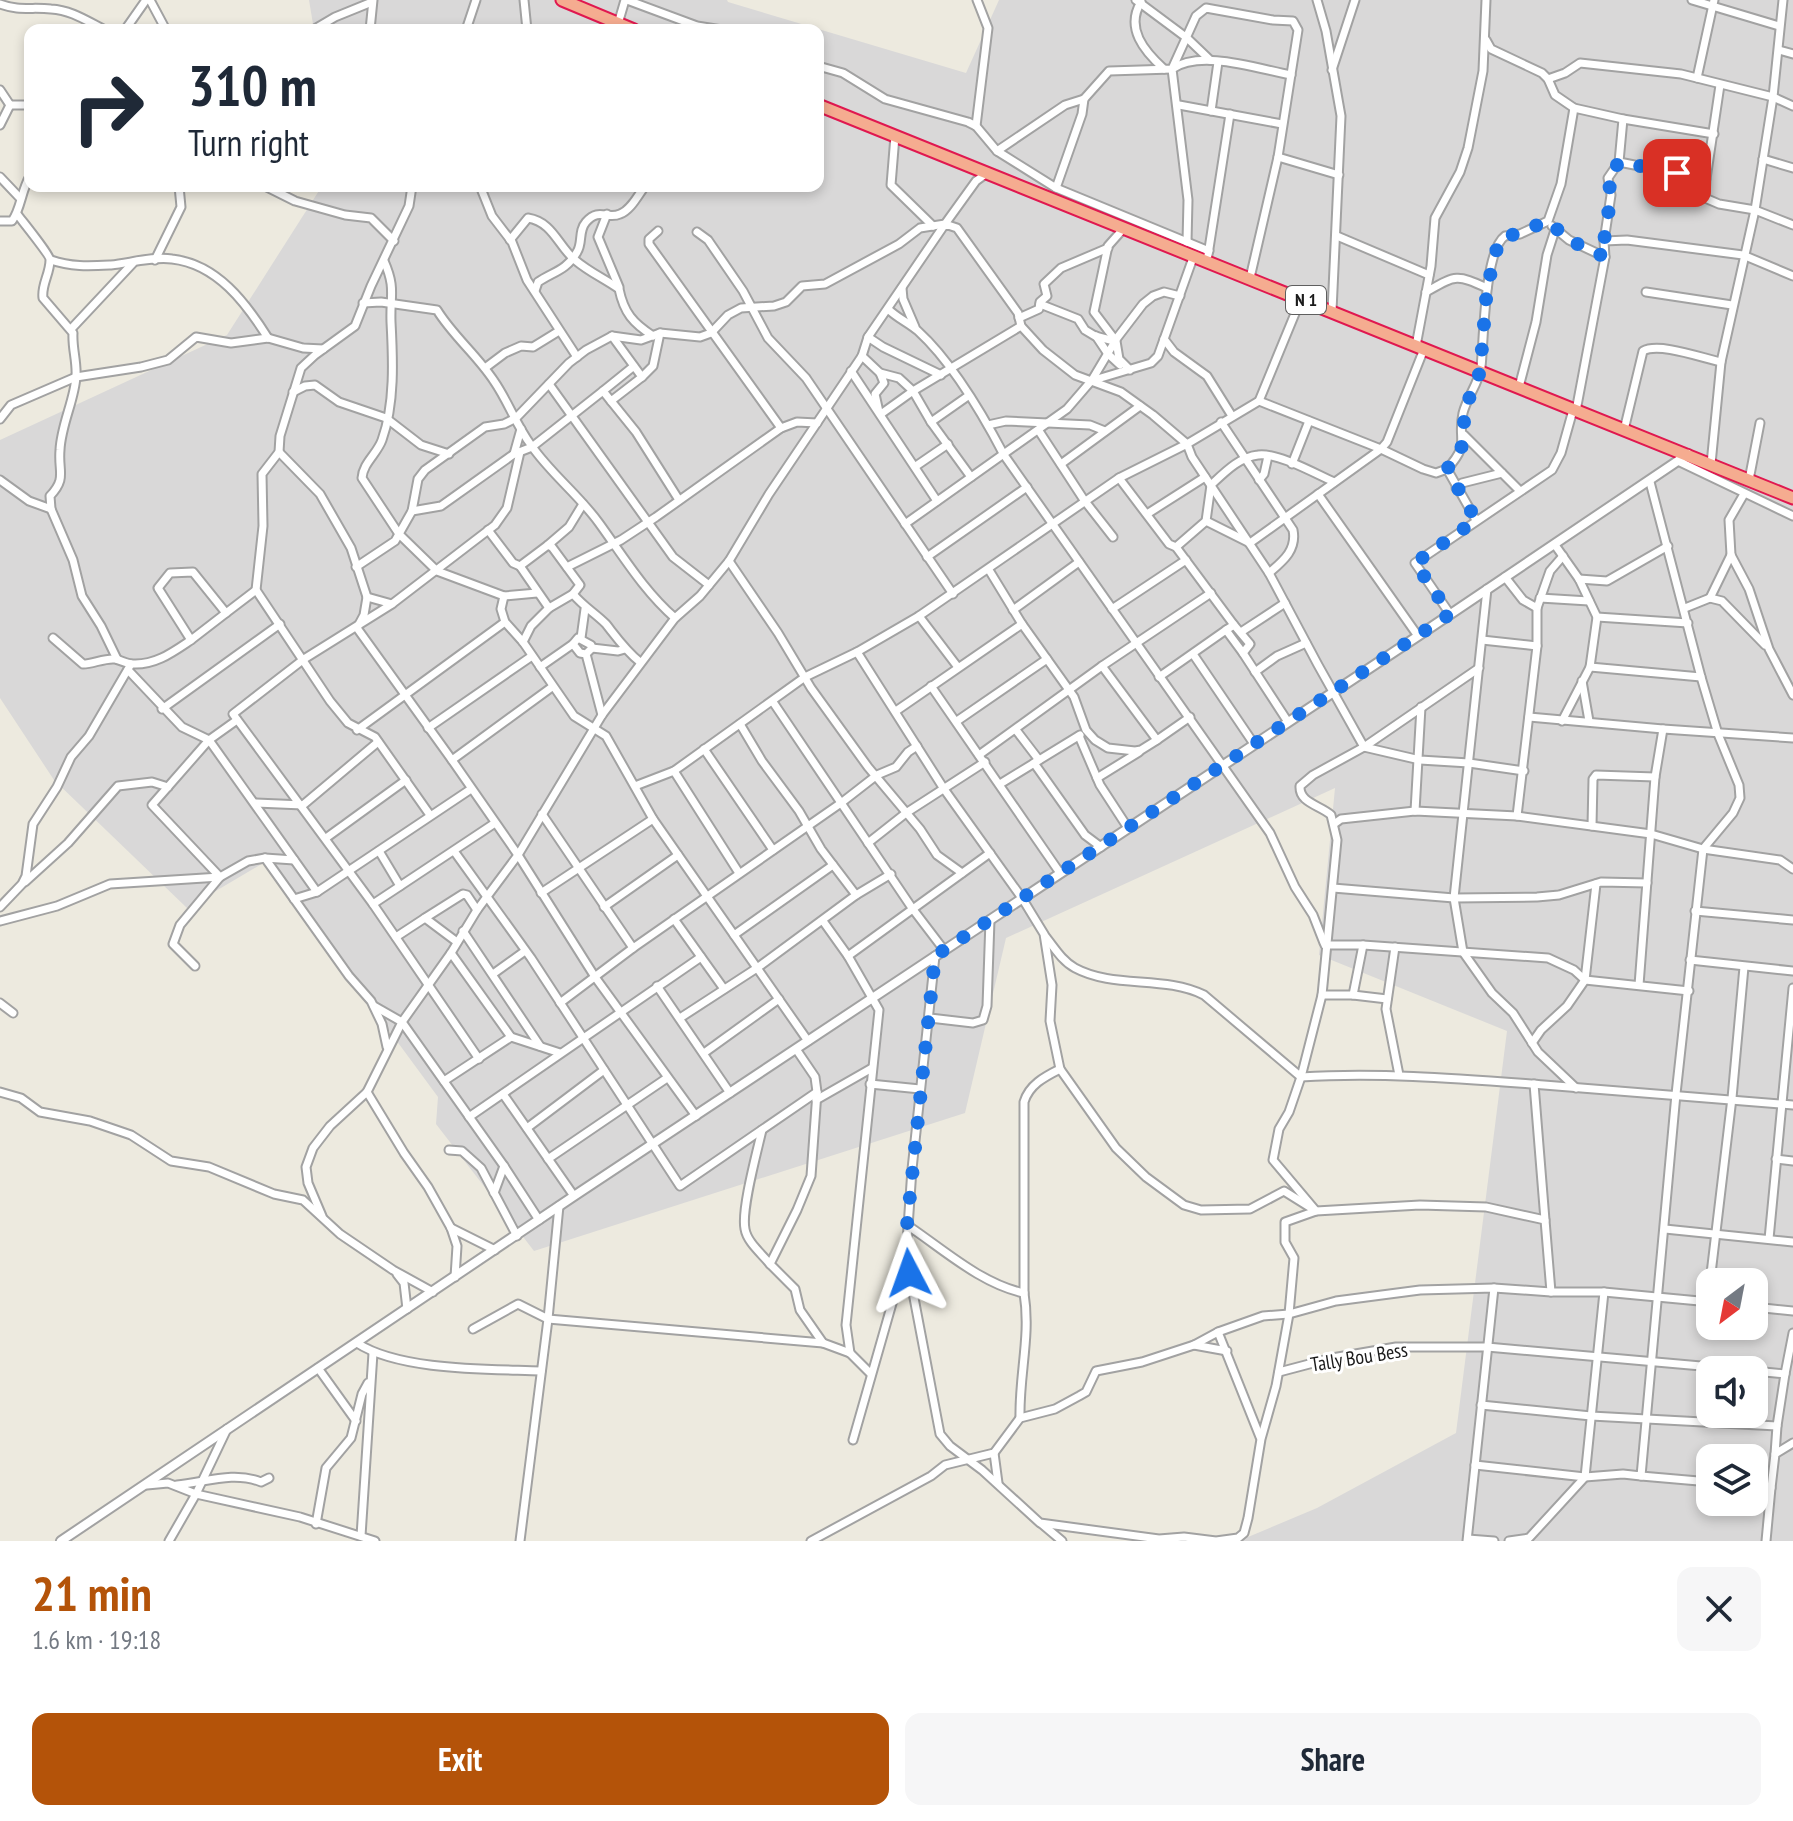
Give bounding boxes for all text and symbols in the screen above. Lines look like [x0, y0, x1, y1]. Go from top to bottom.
text: 310 m [188, 49, 317, 121]
icon: right [56, 56, 160, 160]
text: Turn right [188, 119, 309, 166]
pin [1643, 139, 1711, 207]
icon: arrive [1655, 151, 1699, 195]
road number: N 1 [1286, 286, 1326, 314]
position arrow [867, 1231, 951, 1315]
north arrow [1696, 1268, 1768, 1340]
map controls [1696, 1268, 1768, 1516]
street label: Tally Bou Bess [1309, 1336, 1410, 1377]
button: sound [1696, 1356, 1768, 1428]
button: layers [1696, 1444, 1768, 1516]
text: 21 min [32, 1562, 152, 1624]
button: close [1677, 1567, 1761, 1651]
text: 1.6 km · 19:18 [32, 1623, 161, 1656]
button: Exit [32, 1713, 889, 1805]
button: Share [905, 1713, 1761, 1805]

